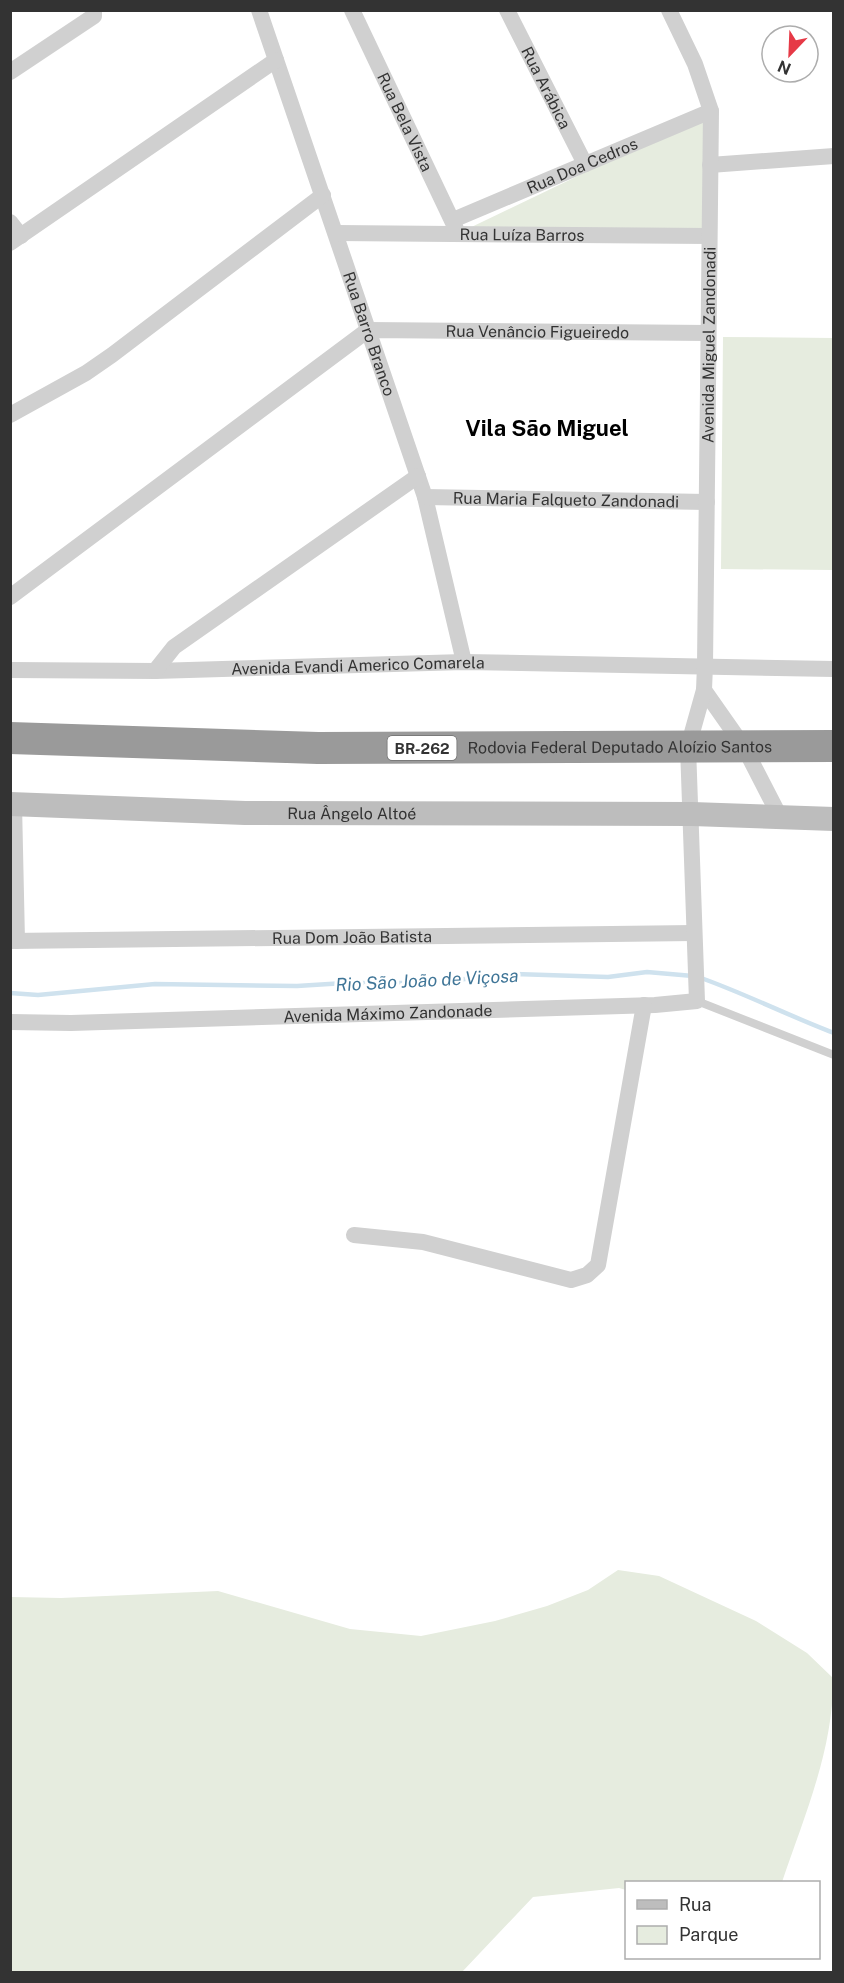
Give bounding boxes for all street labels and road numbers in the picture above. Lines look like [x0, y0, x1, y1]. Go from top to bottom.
street label: Rua Arábica [518, 43, 575, 132]
street label: Rua Bela Vista [374, 69, 437, 175]
street label: Rua Doa Cedros [524, 134, 640, 197]
street label: Rua Luíza Barros [459, 224, 585, 244]
street label: Avenida Miguel Zandonadi [698, 246, 719, 443]
street label: Rua Barro Branco [339, 269, 399, 398]
street label: Rua Venâncio Figueiredo [445, 321, 629, 342]
street label: Rua Maria Falqueto Zandonadi [453, 488, 679, 511]
street label: Avenida Evandi Americo Comarela [231, 652, 485, 678]
road number: BR-262 [388, 736, 456, 760]
street label: Rodovia Federal Deputado Aloízio Santos [467, 737, 772, 757]
street label: Rua Ângelo Altoé [287, 803, 416, 823]
street label: Rua Dom João Batista [272, 927, 432, 947]
street label: Avenida Máximo Zandonade [283, 1001, 493, 1026]

